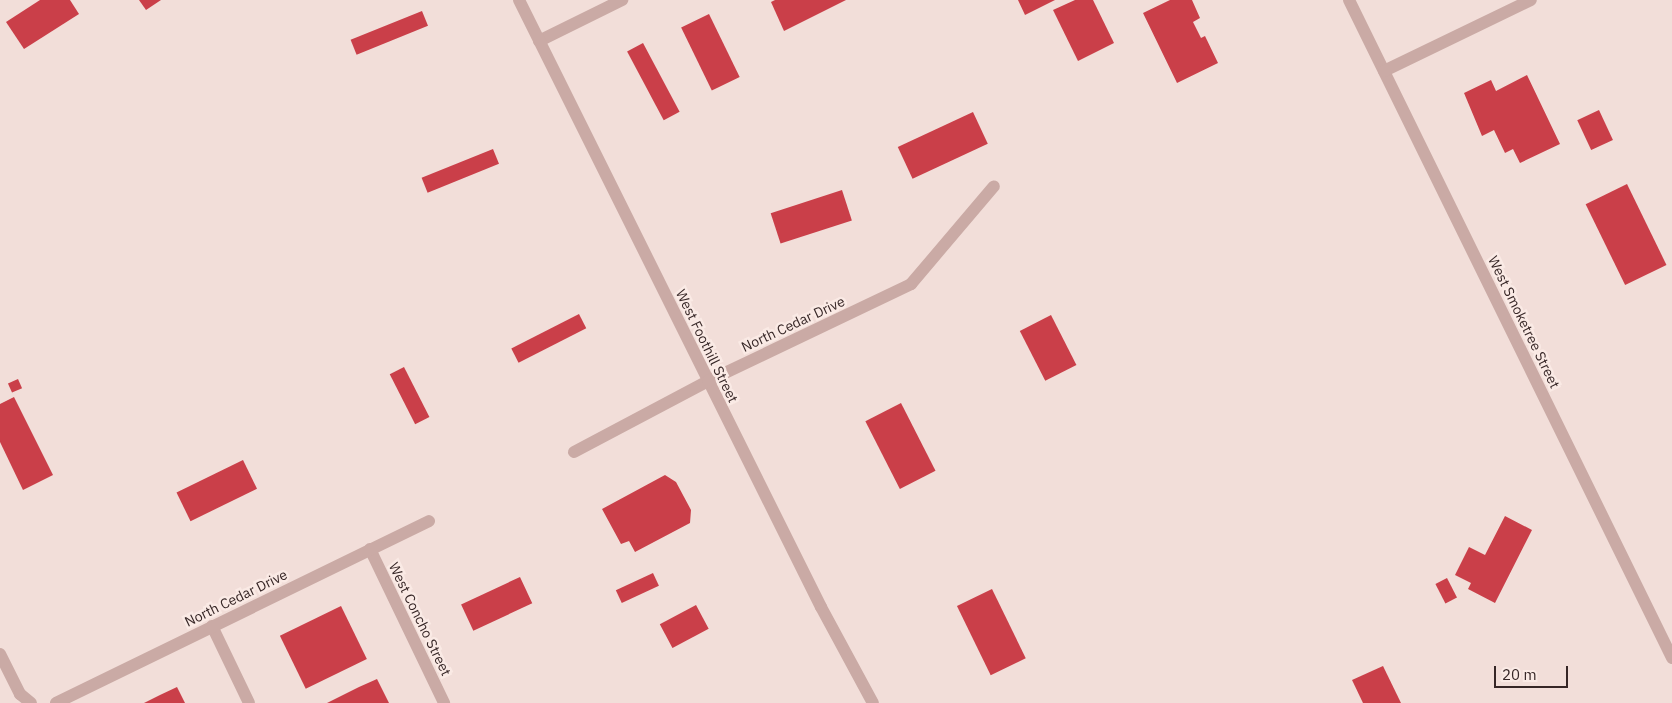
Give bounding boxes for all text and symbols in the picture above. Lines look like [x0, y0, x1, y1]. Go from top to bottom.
street label: West Smoketree Street [1485, 253, 1563, 391]
street label: West Foothill Street [672, 287, 742, 405]
street label: North Cedar Drive [739, 293, 847, 355]
street label: West Concho Street [385, 560, 455, 678]
street label: North Cedar Drive [182, 566, 290, 630]
scale bar [1497, 656, 1571, 688]
text: 20 m [1502, 665, 1537, 684]

